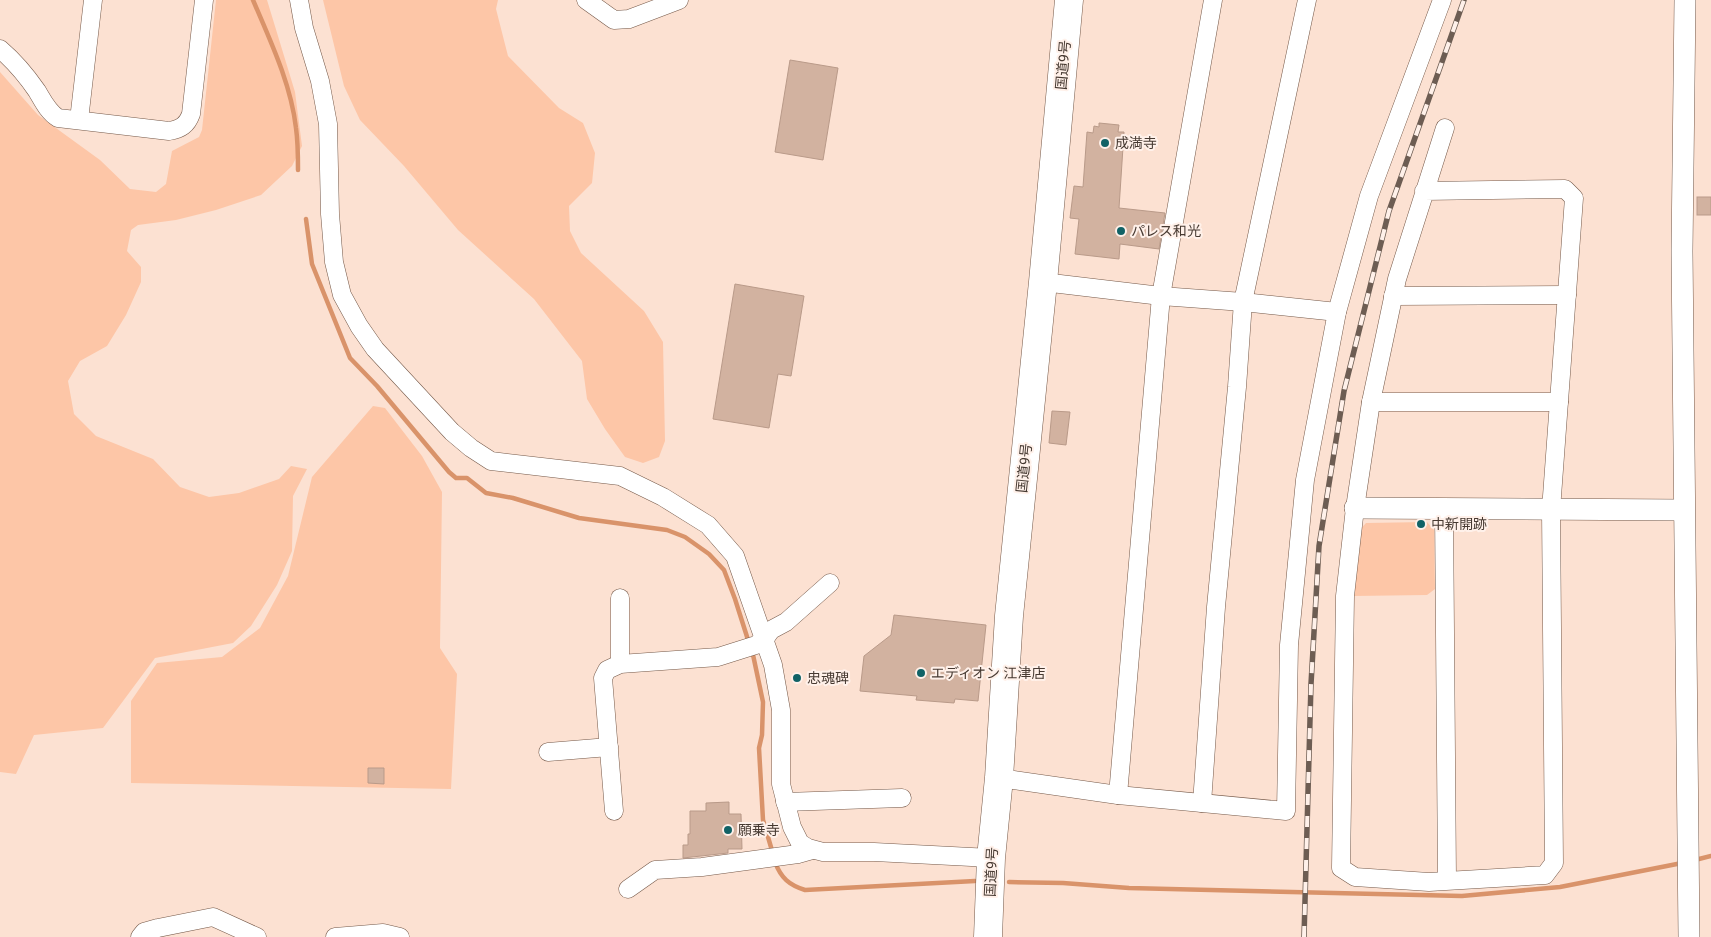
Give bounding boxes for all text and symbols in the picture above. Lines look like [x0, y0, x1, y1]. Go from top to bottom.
street label: 国道9号 [1053, 39, 1073, 91]
place label: 成満寺 [1115, 135, 1157, 151]
marker: 成満寺 [1099, 137, 1111, 149]
place label: パレス和光 [1131, 223, 1201, 239]
marker: パレス和光 [1115, 225, 1127, 237]
street label: 国道9号 [1013, 442, 1035, 494]
place label: 中新開跡 [1431, 516, 1487, 532]
marker: 中新開跡 [1415, 518, 1427, 530]
place label: エディオン 江津店 [931, 665, 1046, 681]
marker: エディオン 江津店 [915, 667, 927, 679]
place label: 忠魂碑 [807, 670, 849, 686]
marker: 忠魂碑 [791, 672, 803, 684]
place label: 願乗寺 [738, 822, 780, 838]
marker: 願乗寺 [722, 824, 734, 836]
street label: 国道9号 [982, 847, 1000, 897]

